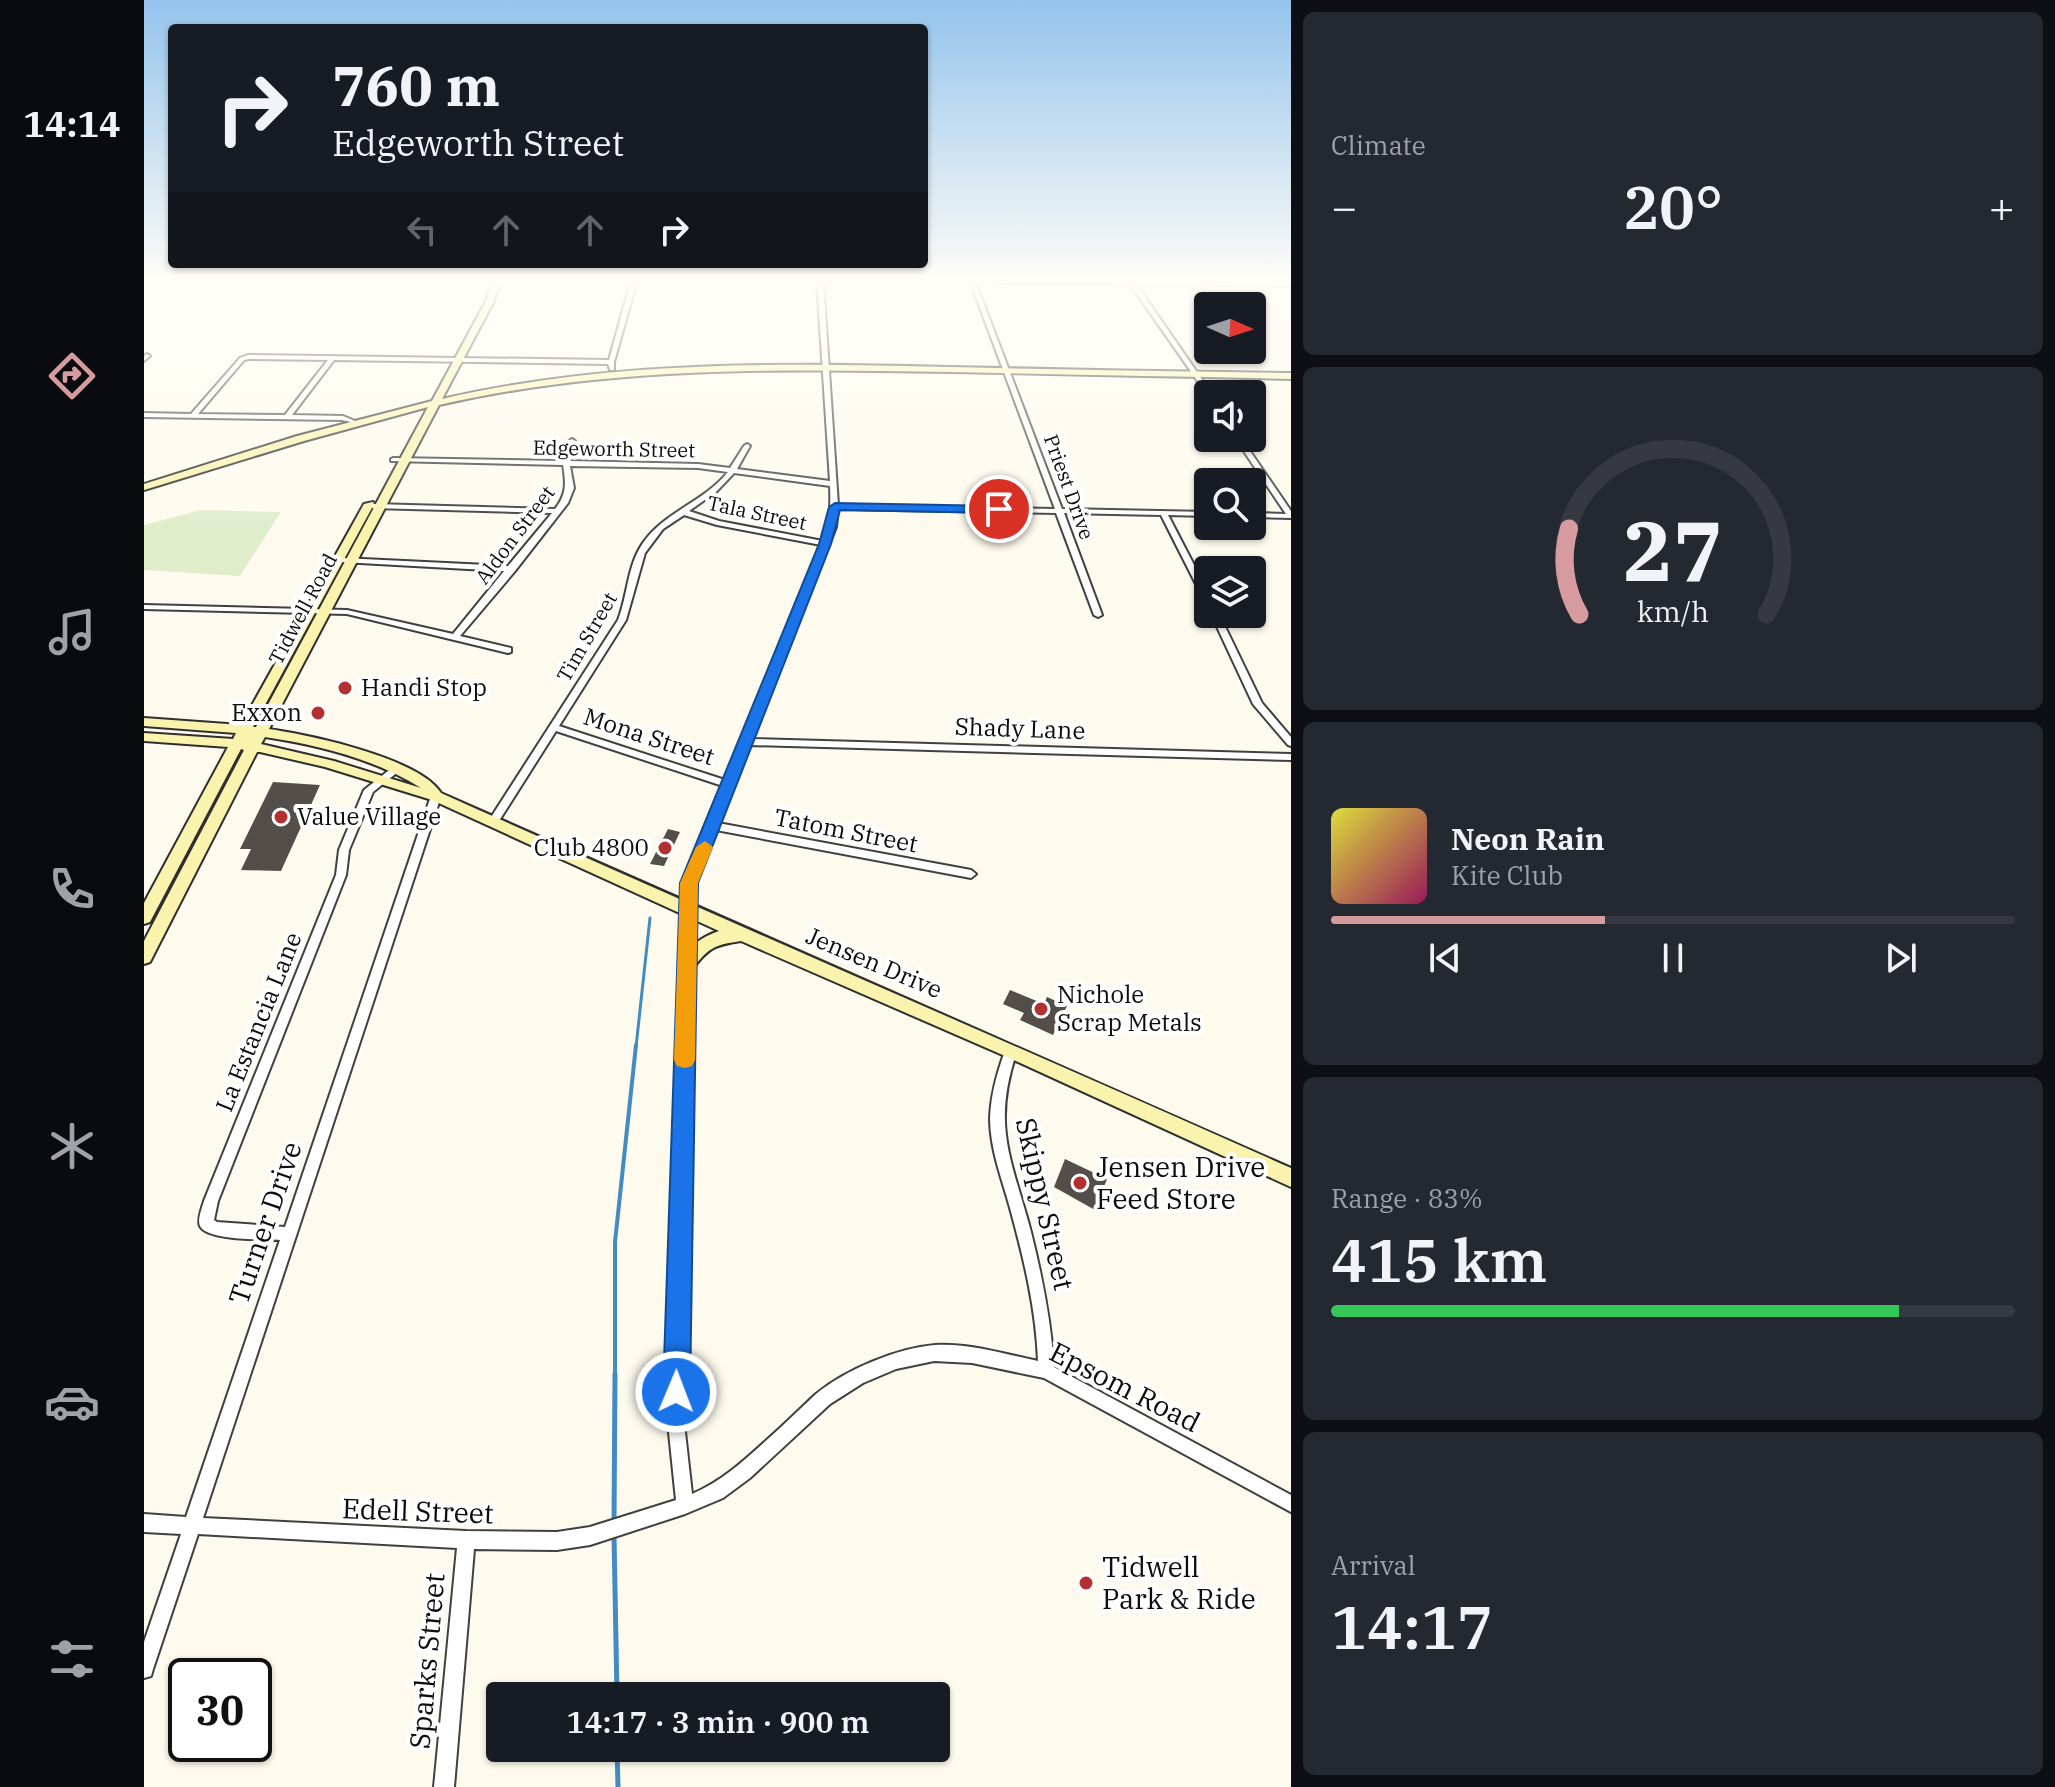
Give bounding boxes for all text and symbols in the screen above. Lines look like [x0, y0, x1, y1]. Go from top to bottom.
text: 760 m [332, 49, 500, 121]
icon: right [200, 56, 304, 160]
text: 14:14 [23, 100, 121, 147]
text: Edgeworth Street [332, 119, 624, 166]
text: Climate [1331, 128, 1426, 162]
text: 20° [1623, 167, 1723, 246]
text: − [1331, 178, 1357, 235]
text: + [1989, 178, 2015, 235]
icon: left [400, 208, 444, 252]
icon: ahead [484, 208, 528, 252]
icon: ahead [568, 208, 612, 252]
icon: right [652, 208, 696, 252]
north arrow [1194, 292, 1266, 364]
map controls [1194, 292, 1266, 628]
icon: directions [44, 348, 100, 404]
button: sound [1194, 380, 1266, 452]
street label: Priest Drive [1038, 431, 1101, 543]
street label: Edgeworth Street [533, 434, 695, 463]
button: search [1194, 468, 1266, 540]
pin [965, 475, 1033, 543]
street label: Aldon Street [469, 480, 560, 589]
icon: arrive [977, 487, 1021, 531]
street label: Tala Street [705, 489, 809, 536]
text: 27 [1623, 495, 1723, 603]
street label: Tidwell Road [262, 549, 343, 669]
button: layers [1194, 556, 1266, 628]
street label: Tim Street [550, 587, 623, 686]
text: km/h [1637, 593, 1709, 630]
icon: music [44, 604, 100, 660]
place label: Handi Stop [361, 671, 487, 703]
marker: Handi Stop [336, 679, 354, 697]
place label: Exxon [231, 696, 302, 728]
street label: Mona Street [580, 700, 719, 772]
marker: Exxon [309, 704, 327, 722]
street label: Shady Lane [954, 710, 1086, 746]
place label: Value Village [297, 800, 441, 832]
street label: Tatom Street [772, 800, 921, 860]
marker: Value Village [272, 808, 290, 826]
text: Neon Rain [1451, 819, 1605, 858]
place label: Club 4800 [534, 831, 649, 863]
marker: Club 4800 [656, 839, 674, 857]
text: Kite Club [1451, 858, 1563, 892]
icon: phone [44, 861, 100, 917]
street label: Jensen Drive [801, 919, 947, 1005]
street label: La Estancia Lane [207, 927, 309, 1116]
icon: previous [1423, 936, 1467, 980]
icon: pause [1651, 936, 1695, 980]
icon: next [1879, 936, 1923, 980]
place label: Nichole Scrap Metals [1057, 978, 1202, 1038]
marker: Nichole Scrap Metals [1032, 1000, 1050, 1018]
street label: Skippy Street [1008, 1114, 1083, 1294]
icon: climate [44, 1118, 100, 1174]
street label: Turner Drive [219, 1136, 310, 1309]
place label: Jensen Drive Feed Store [1096, 1148, 1265, 1217]
marker: Jensen Drive Feed Store [1071, 1174, 1089, 1192]
text: Range · 83% [1331, 1181, 1483, 1215]
text: 415 km [1331, 1220, 1547, 1299]
street label: Epsom Road [1044, 1333, 1207, 1440]
position arrow [634, 1350, 718, 1434]
icon: car [44, 1374, 100, 1430]
street label: Edell Street [342, 1489, 495, 1532]
place label: Tidwell Park & Ride [1102, 1548, 1256, 1617]
text: Arrival [1331, 1548, 1416, 1582]
street label: Sparks Street [400, 1571, 453, 1751]
marker: Tidwell Park & Ride [1077, 1574, 1095, 1592]
text: 14:17 [1331, 1587, 1493, 1666]
icon: filters [44, 1631, 100, 1687]
speed limit sign: 30 [168, 1658, 272, 1762]
text: 14:17 · 3 min · 900 m [567, 1702, 869, 1741]

